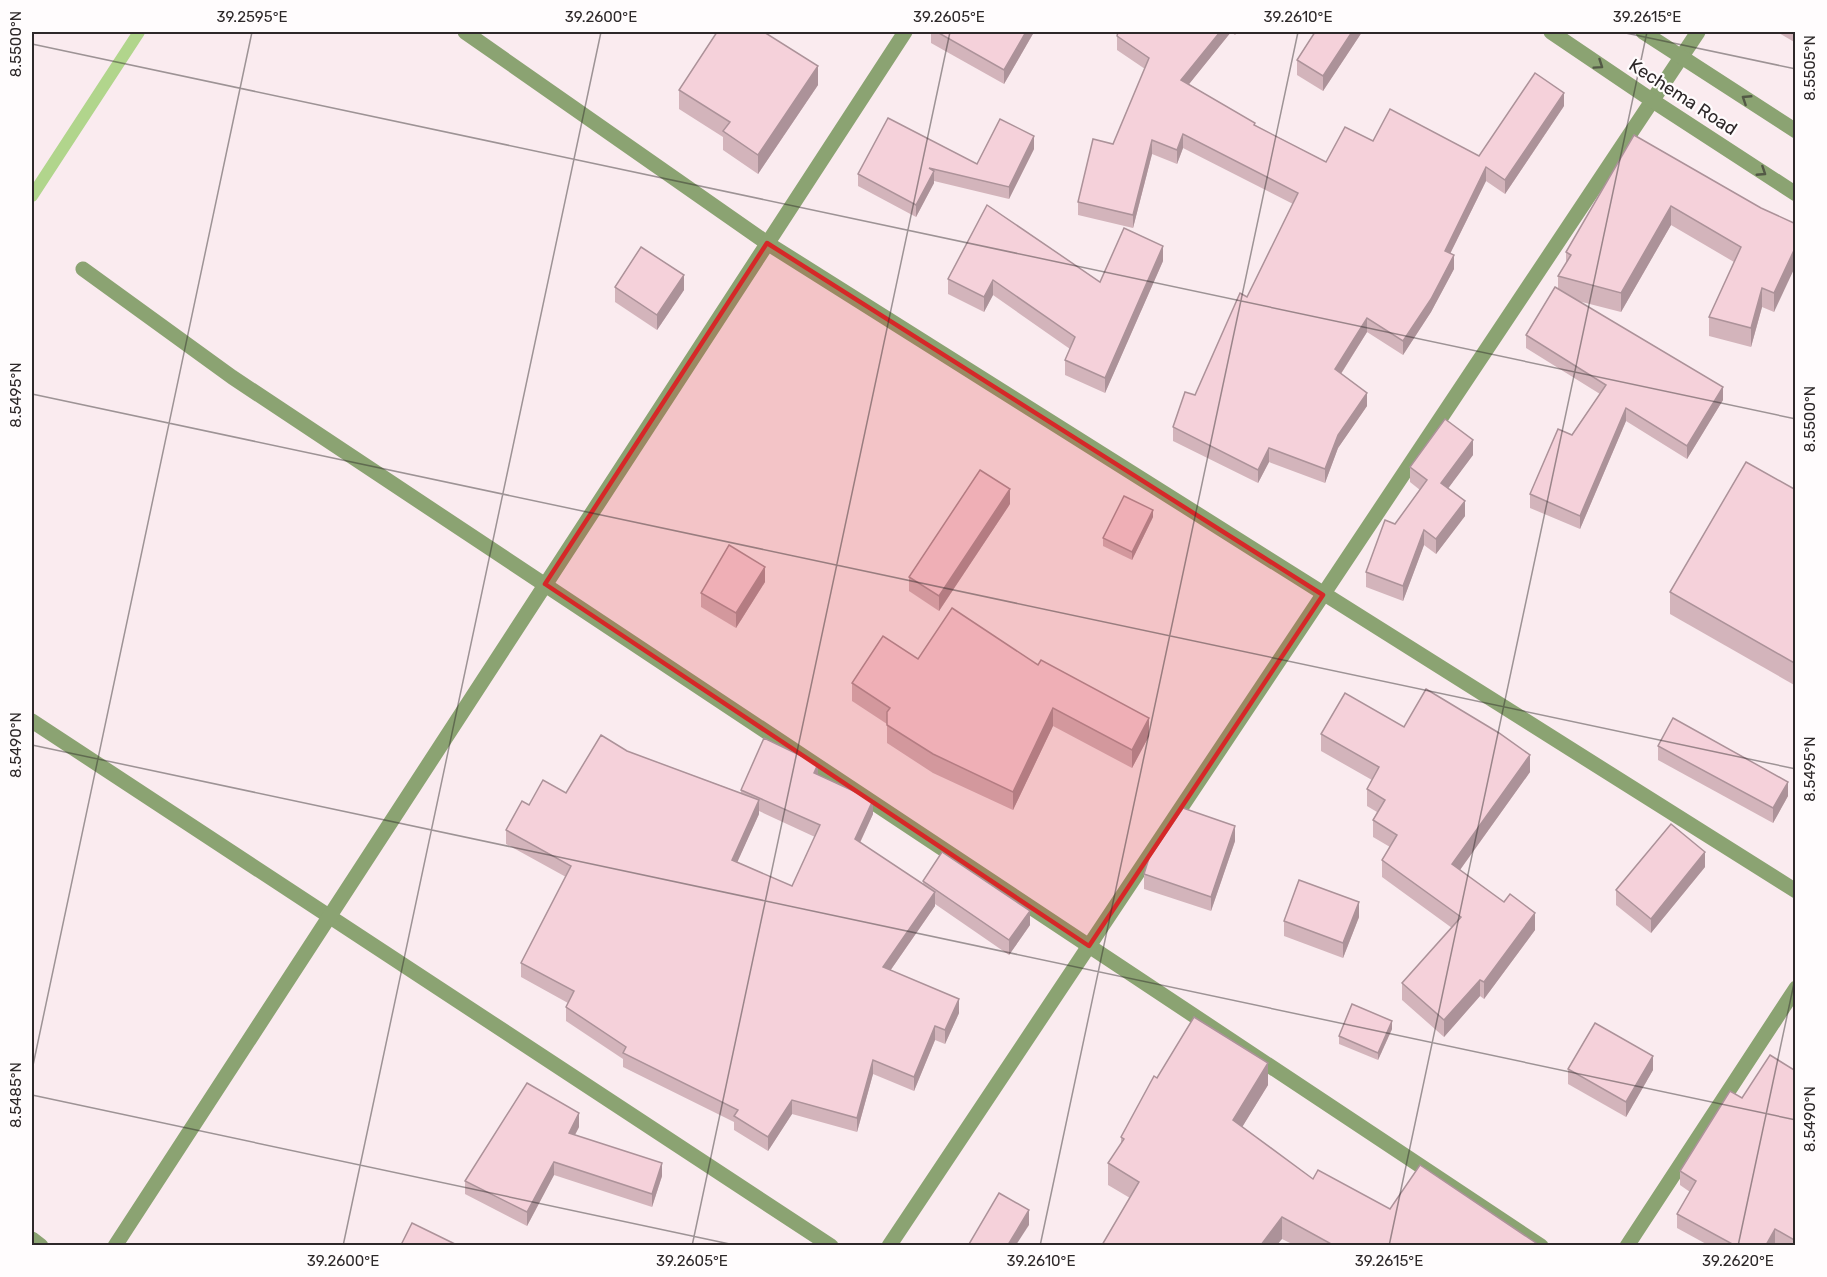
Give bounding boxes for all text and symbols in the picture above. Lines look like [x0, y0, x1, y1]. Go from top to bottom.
text: 39.2595°E [216, 8, 288, 26]
text: 39.2600°E [565, 8, 637, 26]
text: 39.2605°E [913, 8, 985, 26]
text: 39.2610°E [1263, 8, 1333, 26]
text: 39.2615°E [1613, 8, 1681, 26]
text: 8.5500°N [7, 11, 25, 77]
text: 8.5505°N [1801, 35, 1819, 101]
street label: Kechema Road [1625, 54, 1741, 140]
one-way arrow [1593, 58, 1604, 69]
one-way arrow [1742, 96, 1753, 107]
one-way arrow [1755, 165, 1766, 176]
text: 8.5495°N [7, 362, 25, 428]
text: 8.5500°N [1801, 386, 1819, 452]
text: 8.5490°N [7, 712, 25, 778]
text: 8.5495°N [1801, 736, 1819, 802]
text: 8.5485°N [7, 1062, 25, 1128]
text: 8.5490°N [1801, 1086, 1819, 1152]
text: 39.2600°E [307, 1252, 379, 1270]
text: 39.2605°E [656, 1252, 728, 1270]
text: 39.2610°E [1006, 1252, 1076, 1270]
text: 39.2615°E [1355, 1252, 1423, 1270]
text: 39.2620°E [1702, 1252, 1774, 1270]

